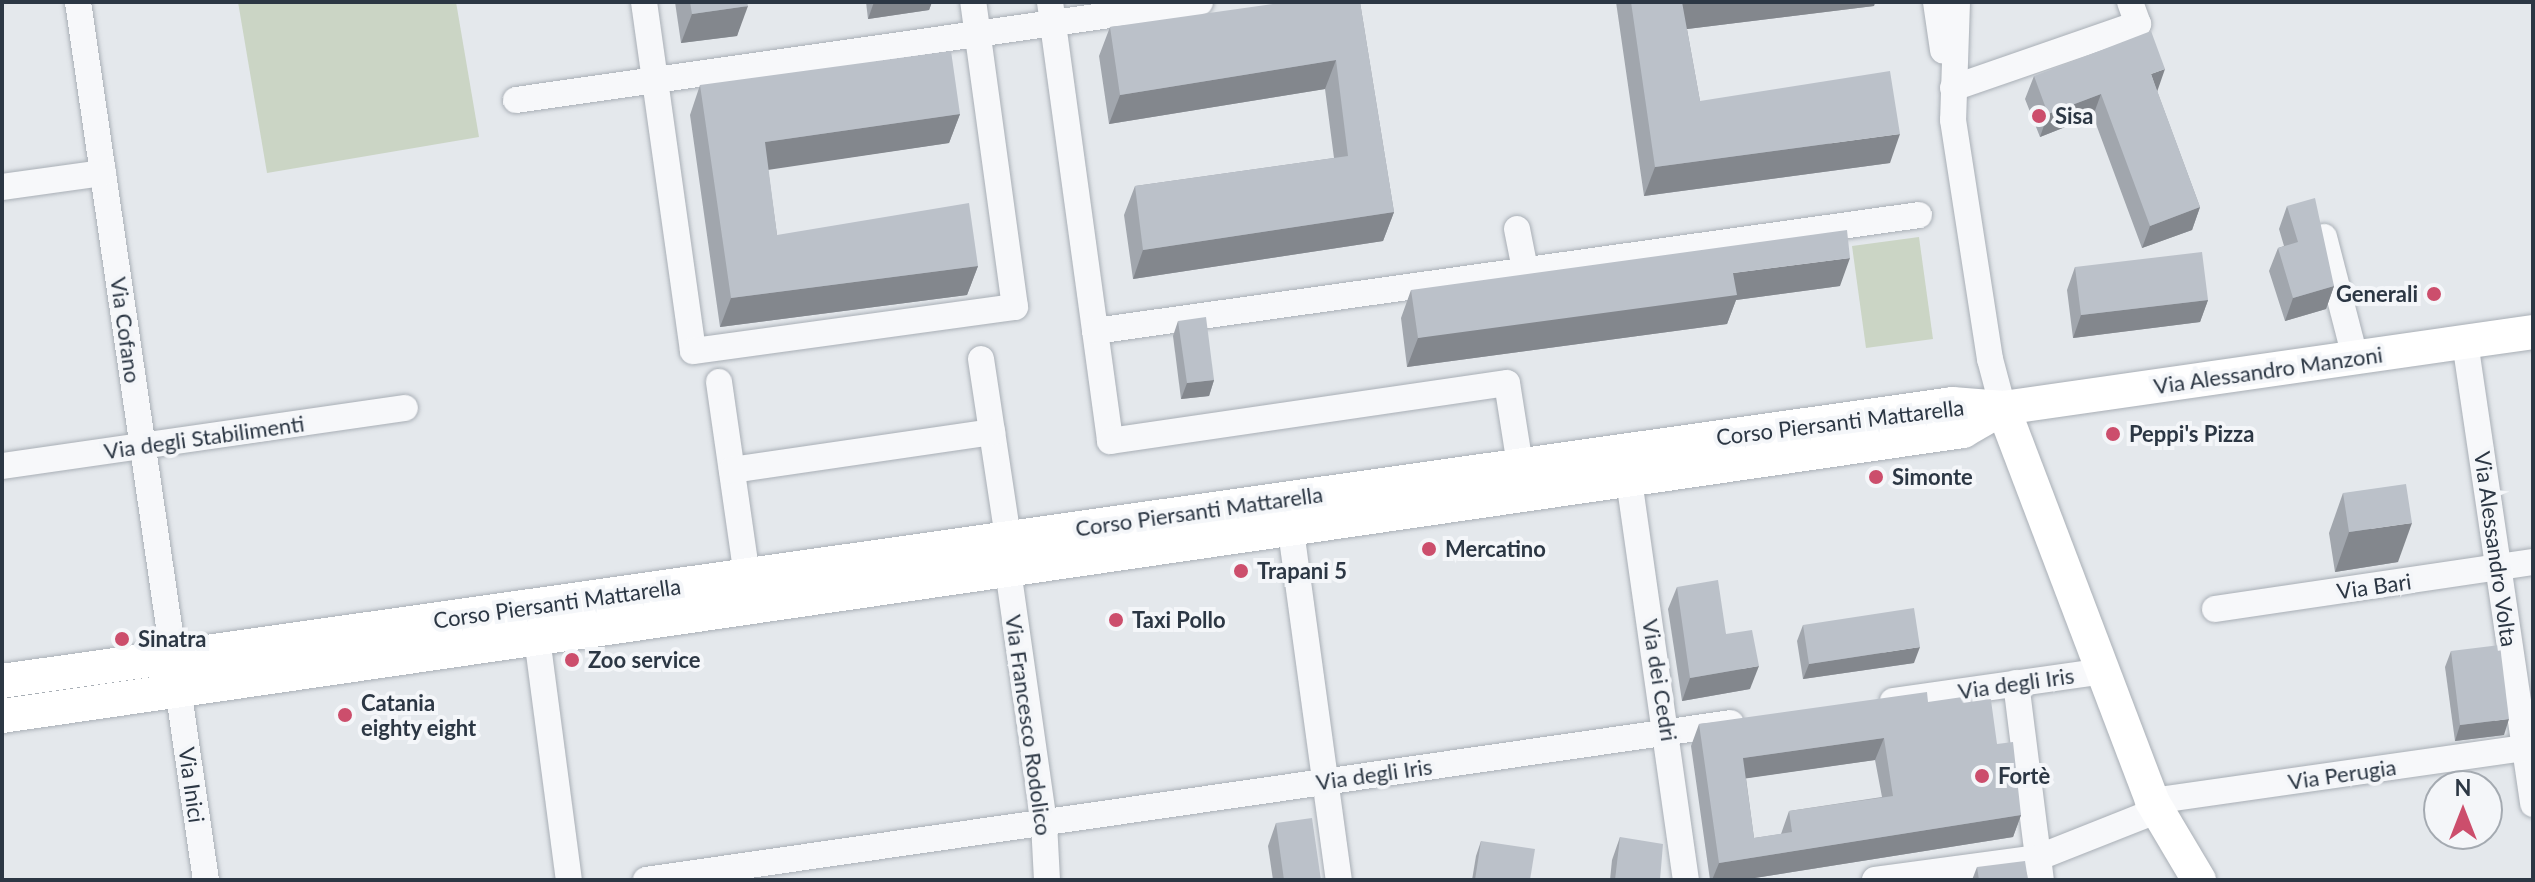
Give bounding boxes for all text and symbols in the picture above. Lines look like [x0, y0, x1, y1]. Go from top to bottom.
place label: Sisa [2055, 103, 2093, 129]
marker: Sisa [2030, 107, 2048, 125]
street label: Via Cofano [105, 275, 147, 385]
place label: Generali [2336, 281, 2418, 307]
marker: Generali [2425, 285, 2443, 303]
street label: Via Alessandro Manzoni [2151, 341, 2385, 399]
street label: Corso Piersanti Mattarella [1715, 394, 1965, 450]
street label: Via degli Stabilimenti [102, 410, 306, 464]
place label: Peppi's Pizza [2129, 421, 2254, 447]
marker: Peppi's Pizza [2104, 425, 2122, 443]
street label: Via Alessandro Volta [2469, 449, 2523, 649]
place label: Simonte [1892, 464, 1973, 490]
marker: Simonte [1867, 468, 1885, 486]
street label: Corso Piersanti Mattarella [1074, 481, 1324, 541]
place label: Mercatino [1445, 536, 1546, 562]
marker: Mercatino [1420, 540, 1438, 558]
place label: Trapani 5 [1257, 558, 1347, 584]
marker: Trapani 5 [1232, 562, 1250, 580]
street label: Via Bari [2335, 568, 2413, 604]
street label: Corso Piersanti Mattarella [432, 573, 682, 633]
place label: Taxi Pollo [1132, 607, 1226, 633]
marker: Taxi Pollo [1107, 611, 1125, 629]
street label: Via Francesco Rodolico [1000, 613, 1058, 837]
street label: Via dei Cedri [1637, 617, 1683, 743]
place label: Sinatra [138, 626, 206, 652]
marker: Sinatra [113, 630, 131, 648]
place label: Zoo service [588, 647, 700, 673]
marker: Zoo service [563, 651, 581, 669]
street label: Via degli Iris [1956, 662, 2076, 704]
place label: Catania eighty eight [361, 689, 477, 740]
marker: Catania eighty eight [336, 706, 354, 724]
street label: Via Inici [174, 745, 210, 825]
street label: Via degli Iris [1314, 753, 1434, 795]
street label: Via Perugia [2286, 753, 2398, 795]
place label: Fortè [1998, 763, 2050, 789]
marker: Fortè [1973, 767, 1991, 785]
north arrow [2423, 770, 2503, 850]
text: N [2455, 774, 2471, 801]

